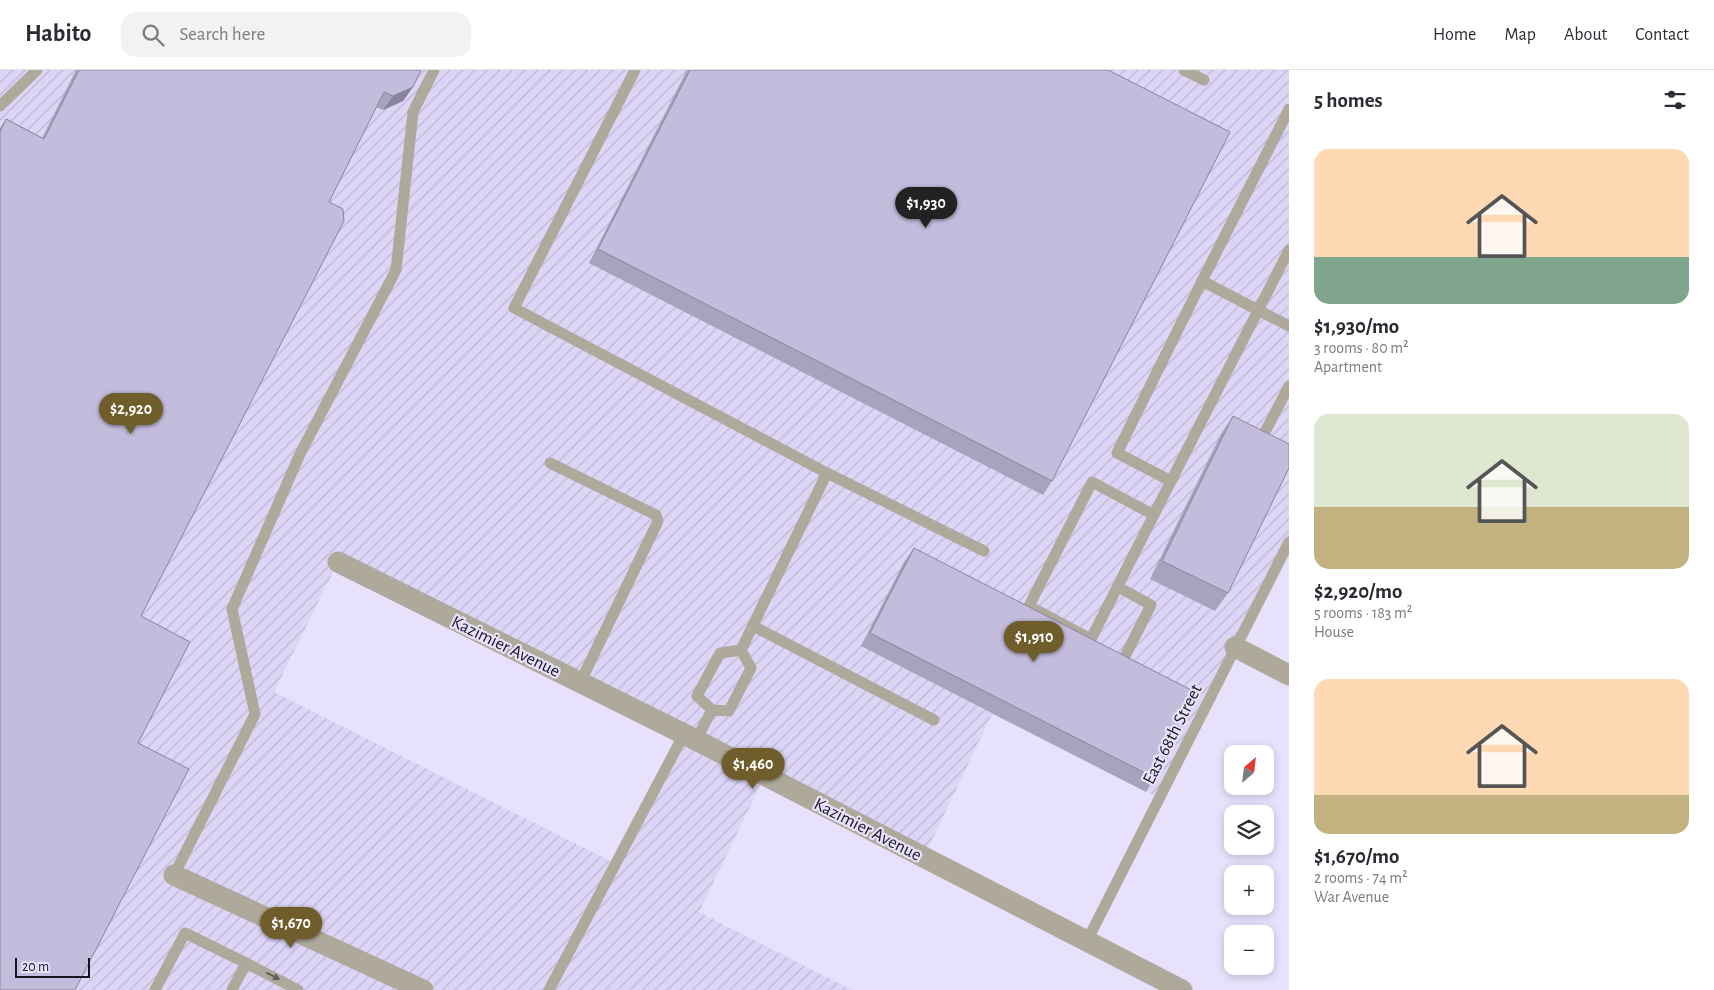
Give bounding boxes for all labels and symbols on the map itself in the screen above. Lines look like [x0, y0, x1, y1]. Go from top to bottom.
pin: $1,930 [885, 186, 967, 229]
pin: $2,920 [90, 392, 172, 435]
street label: Kazimier Avenue [449, 613, 563, 681]
pin: $1,910 [993, 620, 1075, 663]
street label: East 68th Street [1140, 681, 1206, 787]
north arrow [1224, 745, 1274, 795]
pin: $1,460 [712, 748, 794, 790]
street label: Kazimier Avenue [811, 795, 924, 865]
pin: $1,670 [250, 906, 332, 949]
scale bar [15, 955, 90, 978]
one-way arrow [266, 972, 280, 980]

